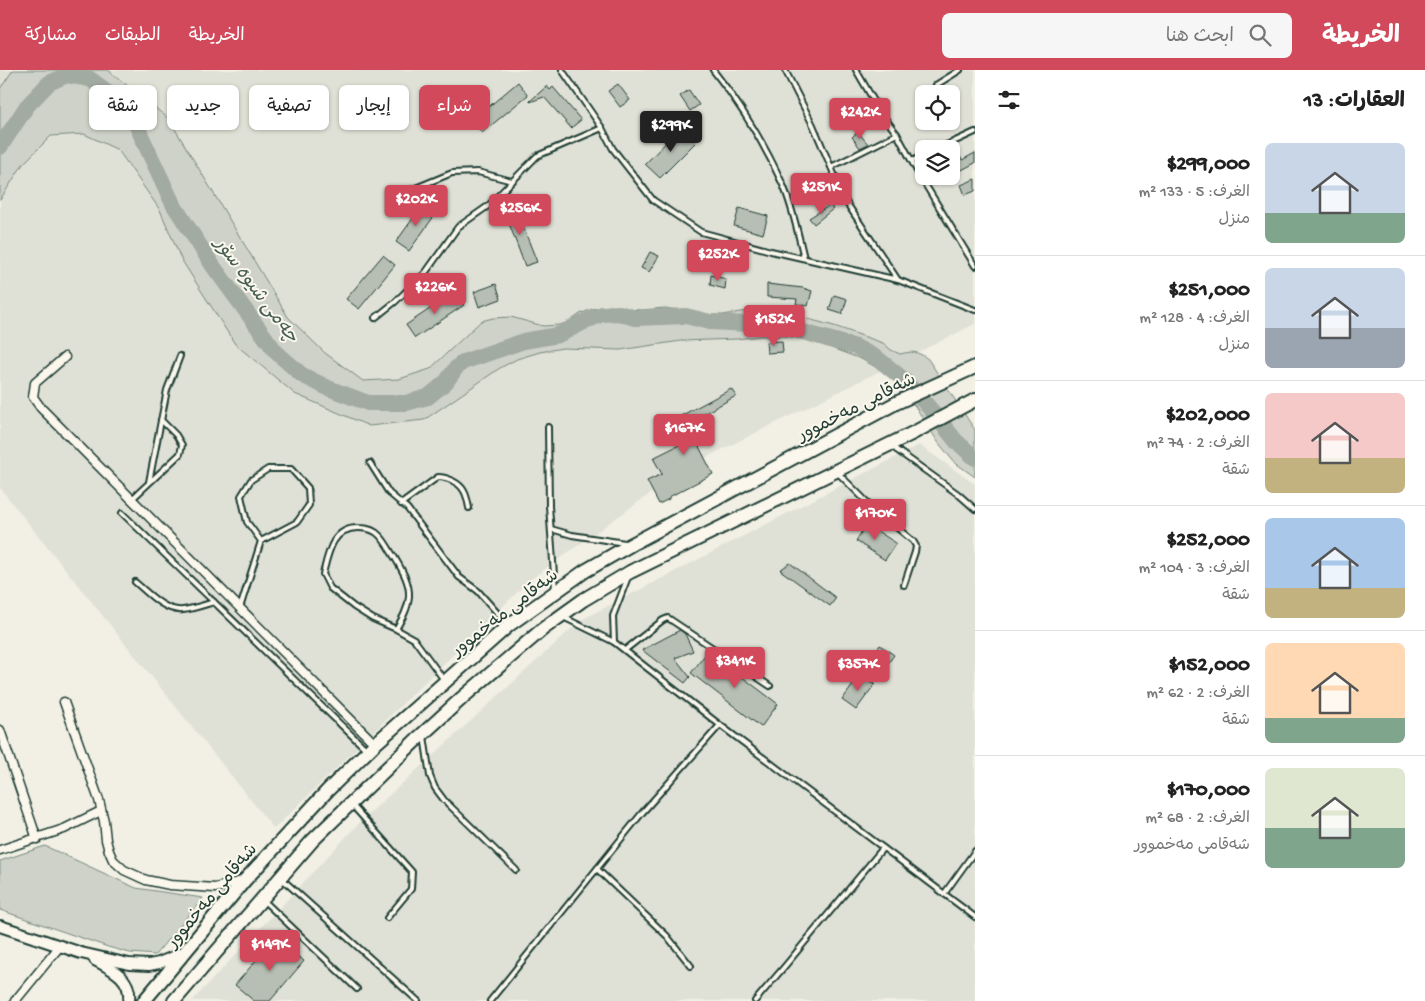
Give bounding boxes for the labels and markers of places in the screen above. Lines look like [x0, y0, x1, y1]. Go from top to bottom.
pin: $242K [825, 98, 895, 140]
pin: $299K [636, 111, 706, 153]
pin: $251K [786, 172, 856, 215]
pin: $202K [381, 184, 451, 227]
pin: $256K [485, 194, 555, 236]
pin: $252K [683, 240, 753, 282]
pin: $226K [400, 272, 470, 315]
pin: $152K [739, 304, 809, 347]
pin: $167K [649, 414, 719, 456]
pin: $170K [840, 498, 910, 541]
pin: $341K [700, 646, 770, 689]
pin: $357K [823, 650, 893, 692]
pin: $149K [235, 930, 305, 972]

